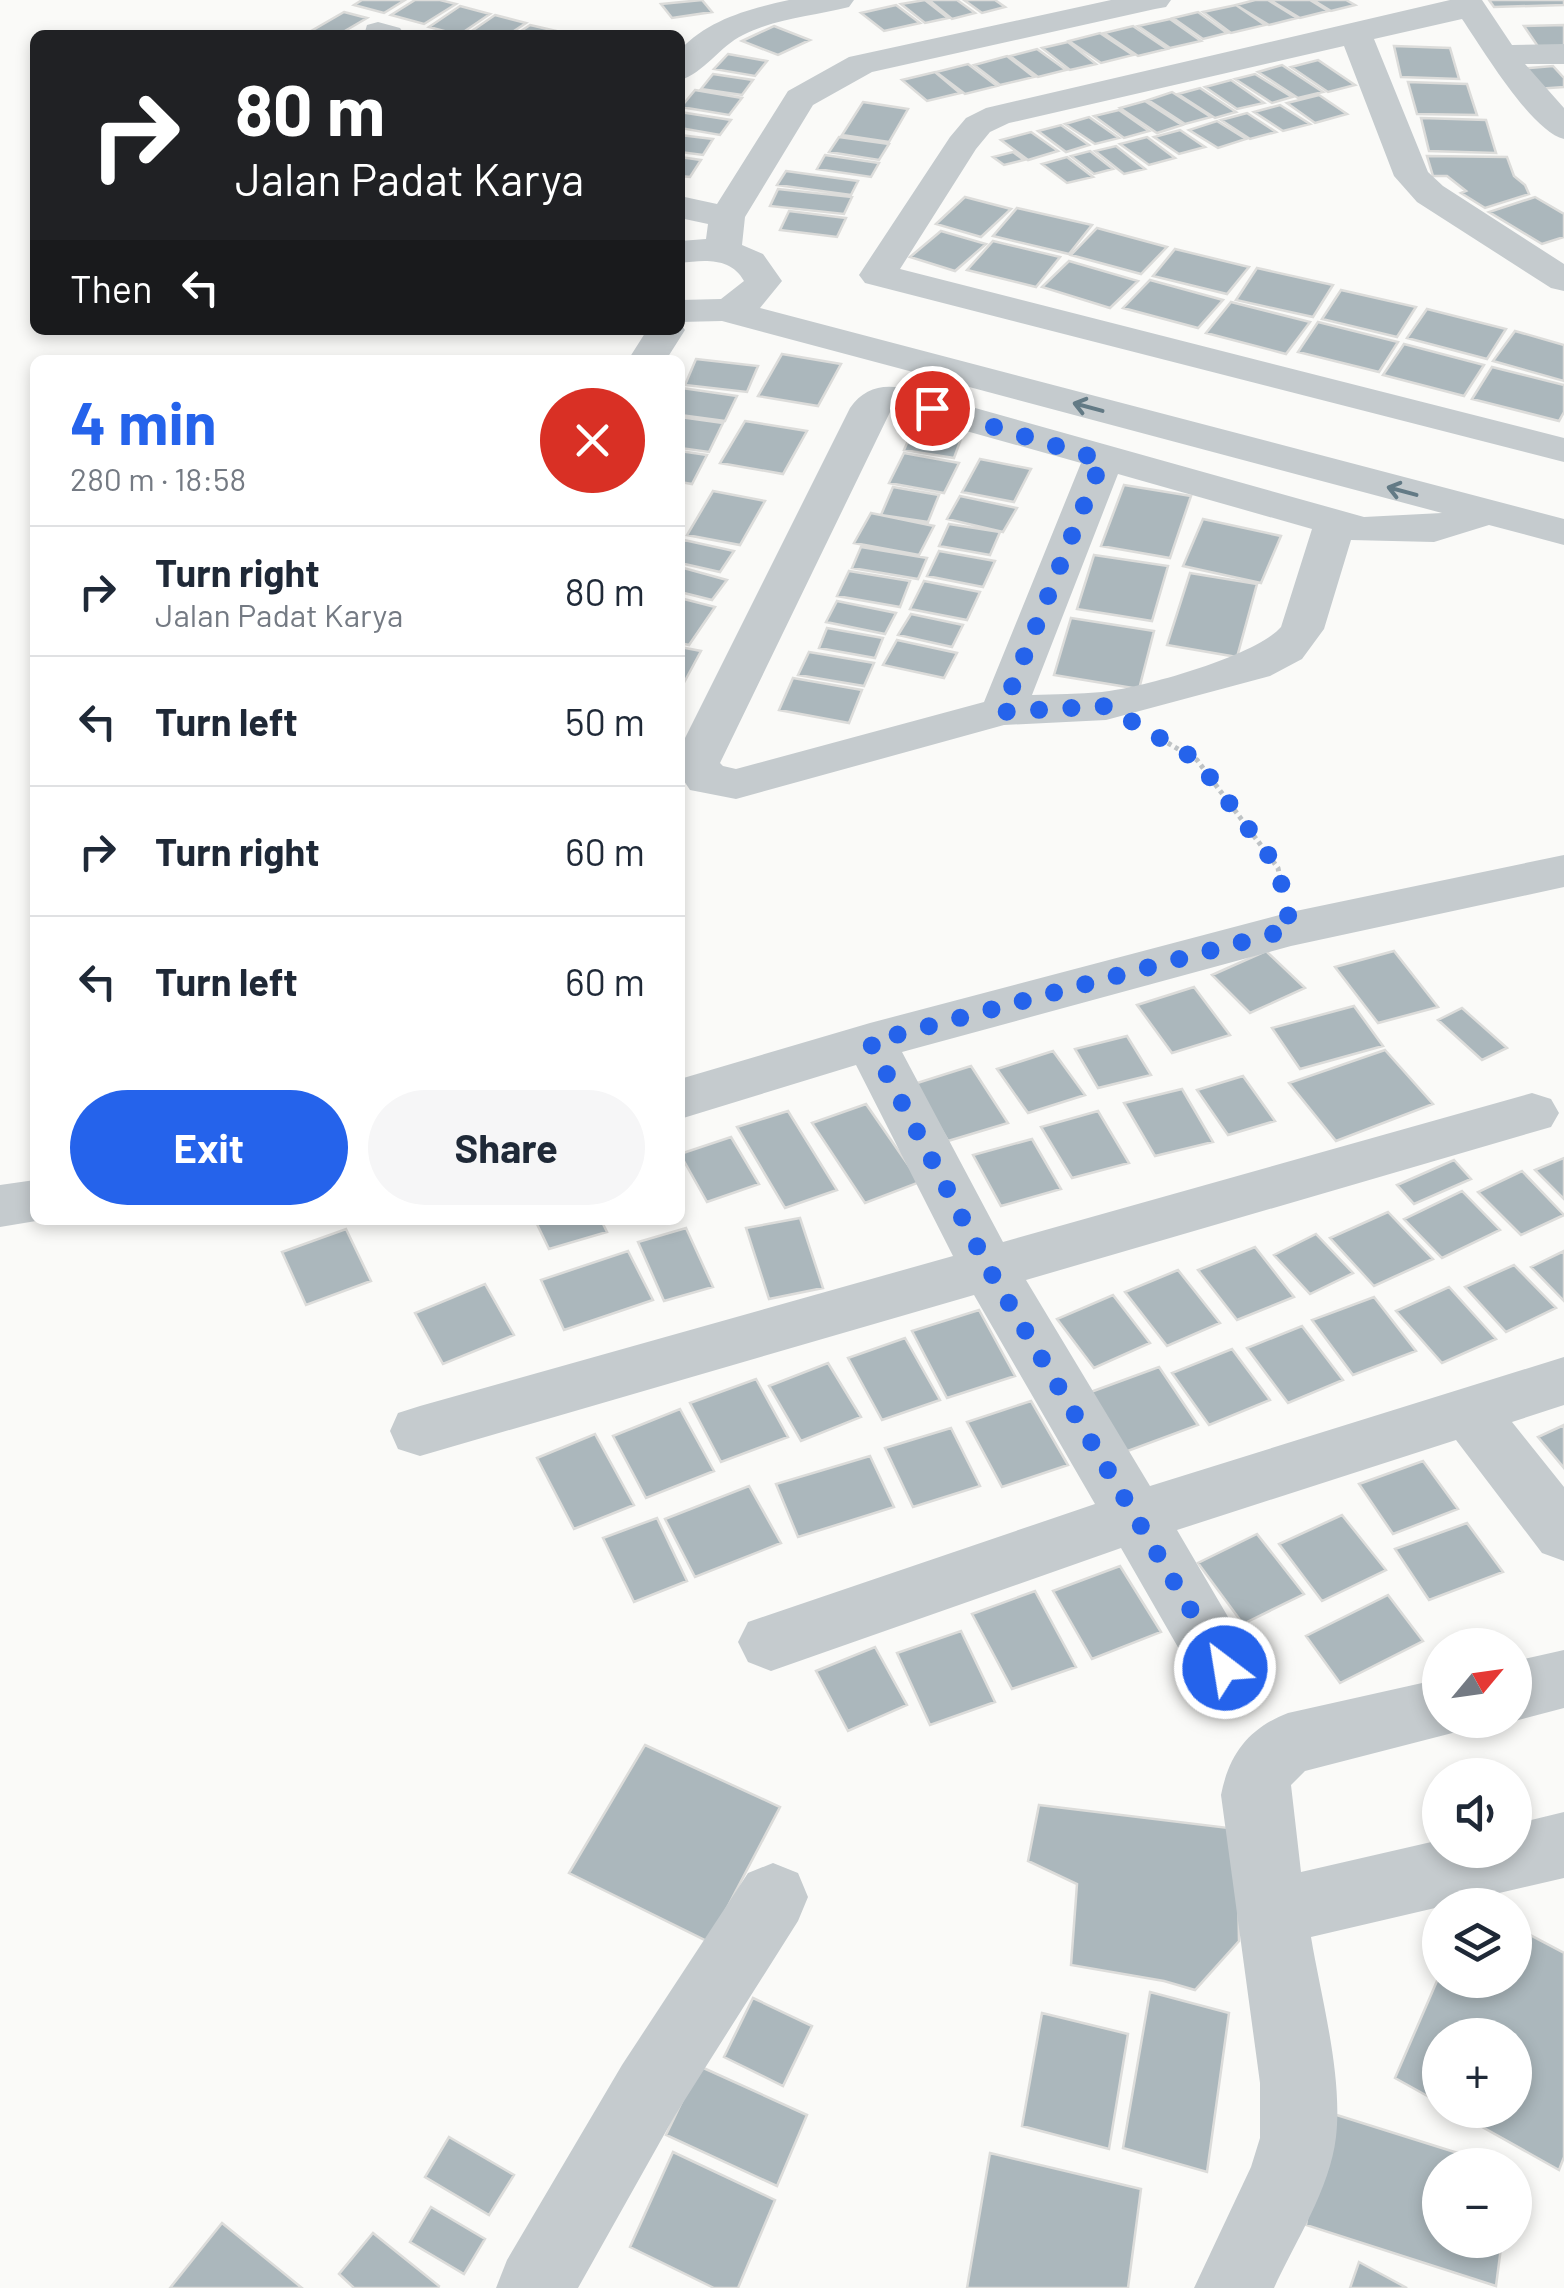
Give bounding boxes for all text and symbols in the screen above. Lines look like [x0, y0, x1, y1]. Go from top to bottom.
text: 80 m [235, 66, 385, 150]
icon: right [70, 70, 200, 200]
text: Jalan Padat Karya [235, 151, 584, 205]
icon: left [173, 260, 228, 315]
text: Then [70, 265, 153, 311]
pin [890, 366, 975, 451]
icon: arrive [905, 381, 960, 436]
text: 4 min [70, 385, 217, 457]
button: close [540, 388, 645, 493]
one-way arrow [1073, 397, 1104, 416]
text: 280 m · 18:58 [70, 459, 246, 497]
one-way arrow [1387, 480, 1418, 499]
text: Turn right [155, 549, 320, 595]
icon: right [70, 564, 125, 619]
text: 80 m [565, 568, 645, 614]
text: Jalan Padat Karya [155, 595, 403, 633]
icon: left [70, 694, 125, 749]
text: Turn left [155, 698, 298, 744]
text: 50 m [565, 698, 645, 744]
icon: right [70, 824, 125, 879]
text: Turn right [155, 828, 320, 874]
text: 60 m [565, 828, 645, 874]
icon: left [70, 954, 125, 1009]
text: Turn left [155, 958, 298, 1004]
text: 60 m [565, 958, 645, 1004]
button: Exit [70, 1090, 348, 1205]
button: Share [368, 1090, 645, 1205]
position arrow [1173, 1616, 1277, 1720]
north arrow [1422, 1628, 1532, 1738]
map controls [1422, 1628, 1532, 2258]
button: sound [1422, 1758, 1532, 1868]
button: layers [1422, 1888, 1532, 1998]
button: + [1422, 2018, 1532, 2128]
button: − [1422, 2148, 1532, 2258]

